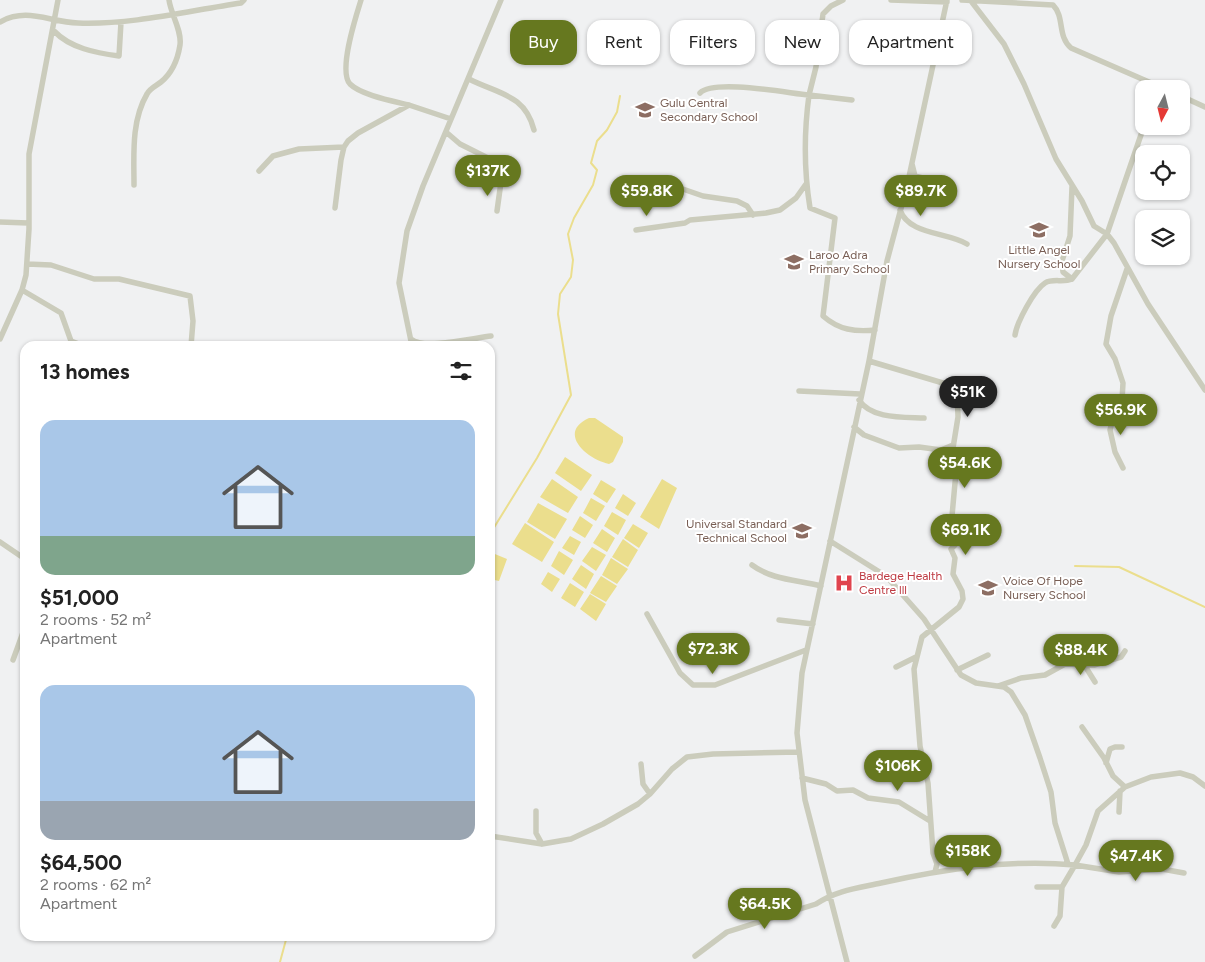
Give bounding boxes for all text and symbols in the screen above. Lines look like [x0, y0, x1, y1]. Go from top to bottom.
chip: Buy [510, 20, 577, 65]
chip: Rent [587, 20, 660, 65]
chip: Filters [670, 20, 755, 65]
chip: New [765, 20, 839, 65]
chip: Apartment [849, 20, 972, 65]
north arrow [1135, 80, 1190, 135]
map controls [1135, 80, 1190, 265]
place label: Gulu Central Secondary School [660, 96, 758, 124]
school or university icon: Gulu Central Secondary School [634, 99, 656, 121]
button: locate [1135, 145, 1190, 200]
pin: $137K [453, 154, 523, 197]
text: $137K [466, 161, 510, 180]
pin: $59.8K [606, 174, 688, 217]
pin: $89.7K [880, 174, 962, 217]
text: $59.8K [621, 181, 673, 200]
text: $89.7K [895, 181, 947, 200]
button: layers [1135, 210, 1190, 265]
school or university icon: Little Angel Nursery School [1028, 219, 1050, 241]
place label: Little Angel Nursery School [998, 243, 1080, 271]
place label: Laroo Adra Primary School [809, 248, 890, 276]
school or university icon: Laroo Adra Primary School [783, 251, 805, 273]
icon: filters [447, 357, 475, 385]
text: 13 homes [40, 359, 129, 384]
pin: $51K [938, 376, 998, 418]
text: $51K [950, 382, 986, 401]
pin: $56.9K [1080, 394, 1162, 436]
text: $56.9K [1095, 400, 1147, 419]
pin: $54.6K [924, 446, 1006, 489]
icon: home [213, 452, 303, 542]
text: $54.6K [939, 453, 991, 472]
pin: $69.1K [925, 514, 1007, 556]
place label: Universal Standard Technical School [686, 517, 787, 545]
school or university icon: Universal Standard Technical School [791, 520, 813, 542]
text: $69.1K [942, 520, 990, 539]
place label: Bardege Health Centre lll [859, 569, 943, 597]
hospital icon: Bardege Health Centre lll [833, 572, 855, 594]
place label: Voice Of Hope Nursery School [1003, 574, 1086, 602]
school or university icon: Voice Of Hope Nursery School [977, 577, 999, 599]
text: $51,000 [40, 585, 119, 610]
text: 2 rooms · 52 m² [40, 610, 151, 629]
text: Apartment [40, 629, 117, 648]
pin: $72.3K [672, 632, 754, 675]
pin: $88.4K [1040, 634, 1122, 676]
text: $72.3K [688, 639, 738, 658]
text: $88.4K [1054, 640, 1108, 659]
icon: home [213, 717, 303, 807]
pin: $106K [863, 750, 933, 792]
text: $106K [875, 756, 921, 775]
pin: $158K [933, 834, 1003, 877]
pin: $47.4K [1095, 840, 1177, 882]
text: $158K [945, 841, 991, 860]
text: $47.4K [1110, 846, 1162, 865]
text: $64,500 [40, 850, 122, 875]
text: 2 rooms · 62 m² [40, 875, 151, 894]
pin: $64.5K [724, 888, 806, 930]
text: Apartment [40, 894, 117, 913]
text: $64.5K [739, 894, 791, 913]

